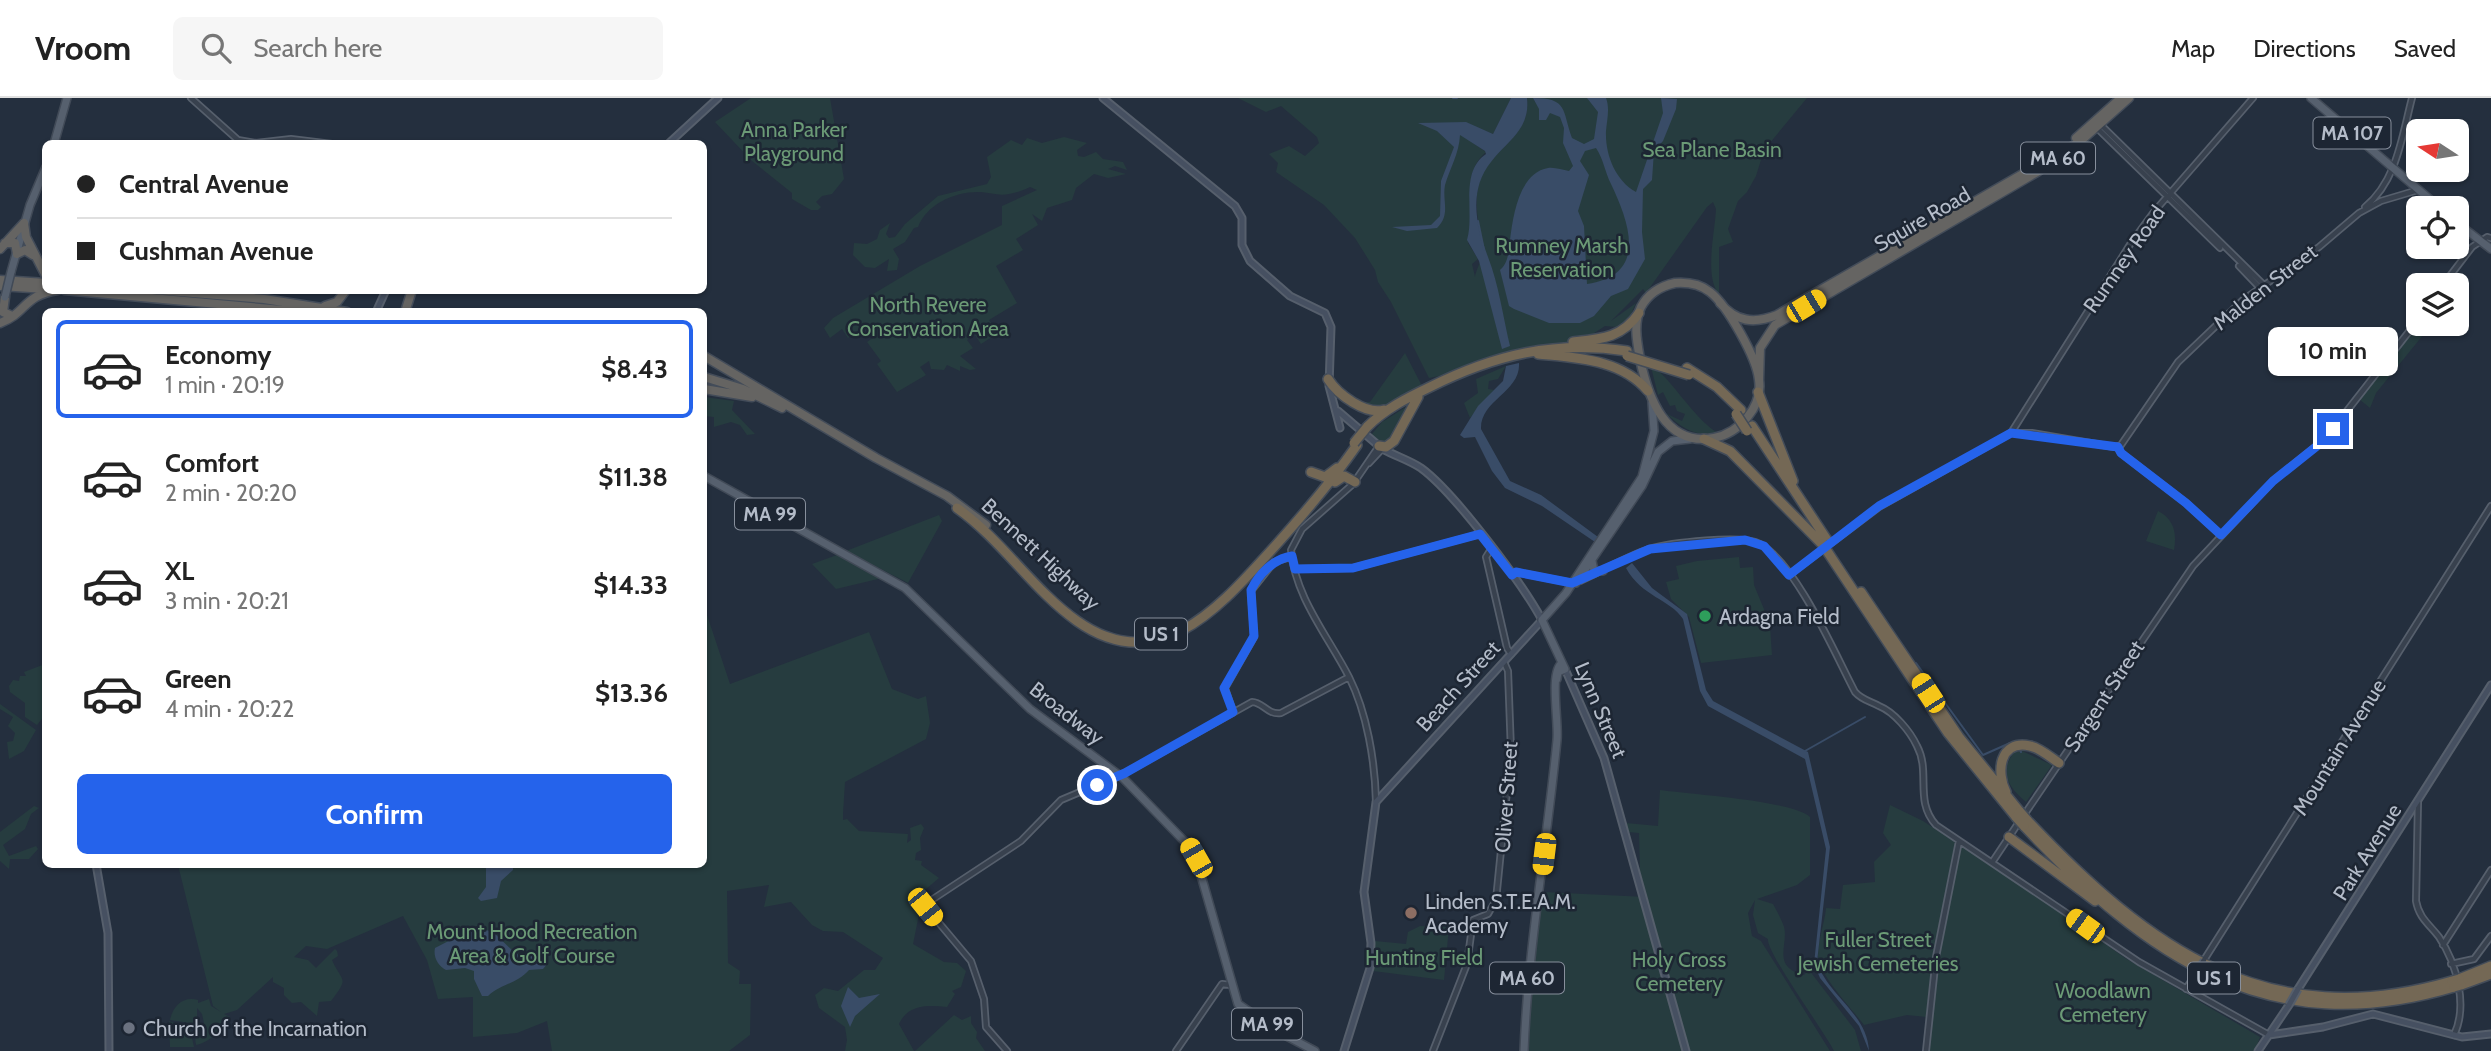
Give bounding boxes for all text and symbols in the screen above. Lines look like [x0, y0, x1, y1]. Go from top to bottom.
search box [173, 17, 663, 80]
text: Vroom [35, 28, 131, 68]
icon: search [197, 29, 235, 67]
text: Search here [253, 32, 382, 64]
text: Map [2171, 34, 2215, 63]
text: Directions [2253, 34, 2356, 63]
text: Saved [2394, 34, 2456, 63]
park label: Anna Parker Playground [741, 117, 847, 166]
road number: MA 107 [2314, 118, 2390, 148]
north arrow [2406, 119, 2469, 182]
map controls [2406, 119, 2469, 336]
park label: Sea Plane Basin [1642, 137, 1782, 162]
road number: MA 60 [2021, 142, 2095, 174]
text: Central Avenue [119, 168, 289, 200]
street label: Squire Road [1869, 181, 1975, 257]
button: locate [2406, 196, 2469, 259]
street label: Rumney Road [2078, 201, 2170, 317]
park label: Rumney Marsh Reservation [1495, 233, 1629, 282]
text: Cushman Avenue [119, 235, 313, 267]
street label: Malden Street [2208, 239, 2322, 335]
button: layers [2406, 273, 2469, 336]
car [1783, 286, 1830, 326]
park label: North Revere Conservation Area [847, 292, 1009, 341]
callout: 10 min [2268, 328, 2398, 376]
text: 10 min [2299, 337, 2367, 365]
icon: car [81, 338, 144, 401]
text: Economy [165, 339, 271, 371]
text: $8.43 [601, 353, 668, 385]
text: 1 min · 20:19 [165, 371, 285, 399]
route end [2317, 413, 2349, 445]
icon: car [81, 446, 144, 509]
text: Comfort [165, 447, 259, 479]
text: $11.38 [598, 461, 668, 493]
text: 2 min · 20:20 [165, 479, 297, 507]
street label: Bennett Highway [977, 493, 1106, 615]
road number: MA 99 [735, 498, 805, 530]
icon: car [81, 554, 144, 617]
text: XL [165, 555, 194, 587]
text: $14.33 [593, 569, 668, 601]
text: 3 min · 20:21 [165, 587, 289, 615]
place label: Ardagna Field [1719, 604, 1840, 629]
marker: Ardagna Field [1697, 608, 1713, 624]
road number: US 1 [1135, 618, 1187, 650]
street label: Beach Street [1411, 636, 1505, 736]
street label: Sargent Street [2059, 636, 2149, 756]
street label: Lynn Street [1570, 658, 1632, 762]
icon: car [81, 662, 144, 725]
text: Green [165, 663, 232, 695]
car [1908, 670, 1949, 716]
street label: Mountain Avenue [2287, 674, 2391, 820]
street label: Broadway [1025, 676, 1109, 750]
text: $13.36 [595, 677, 668, 709]
text: 4 min · 20:22 [165, 695, 294, 723]
street label: Oliver Street [1490, 740, 1522, 854]
route start [1081, 769, 1113, 801]
button: Confirm [77, 774, 672, 854]
street label: Park Avenue [2327, 799, 2407, 905]
car [1532, 832, 1557, 876]
car [1177, 835, 1216, 881]
car [904, 884, 947, 930]
place label: Linden S.T.E.A.M. Academy [1425, 889, 1576, 938]
marker: Linden S.T.E.A.M. Academy [1403, 905, 1419, 921]
car [2062, 905, 2109, 947]
park label: Mount Hood Recreation Area & Golf Course [426, 919, 638, 968]
park label: Fuller Street Jewish Cemeteries [1796, 927, 1959, 976]
park label: Hunting Field [1365, 945, 1483, 970]
park label: Holy Cross Cemetery [1632, 947, 1726, 996]
road number: MA 60 [1490, 962, 1564, 993]
road number: US 1 [2188, 962, 2240, 993]
park label: Woodlawn Cemetery [2055, 978, 2151, 1027]
road number: MA 99 [1232, 1008, 1302, 1040]
place label: Church of the Incarnation [143, 1016, 367, 1041]
marker: Church of the Incarnation [121, 1020, 137, 1036]

